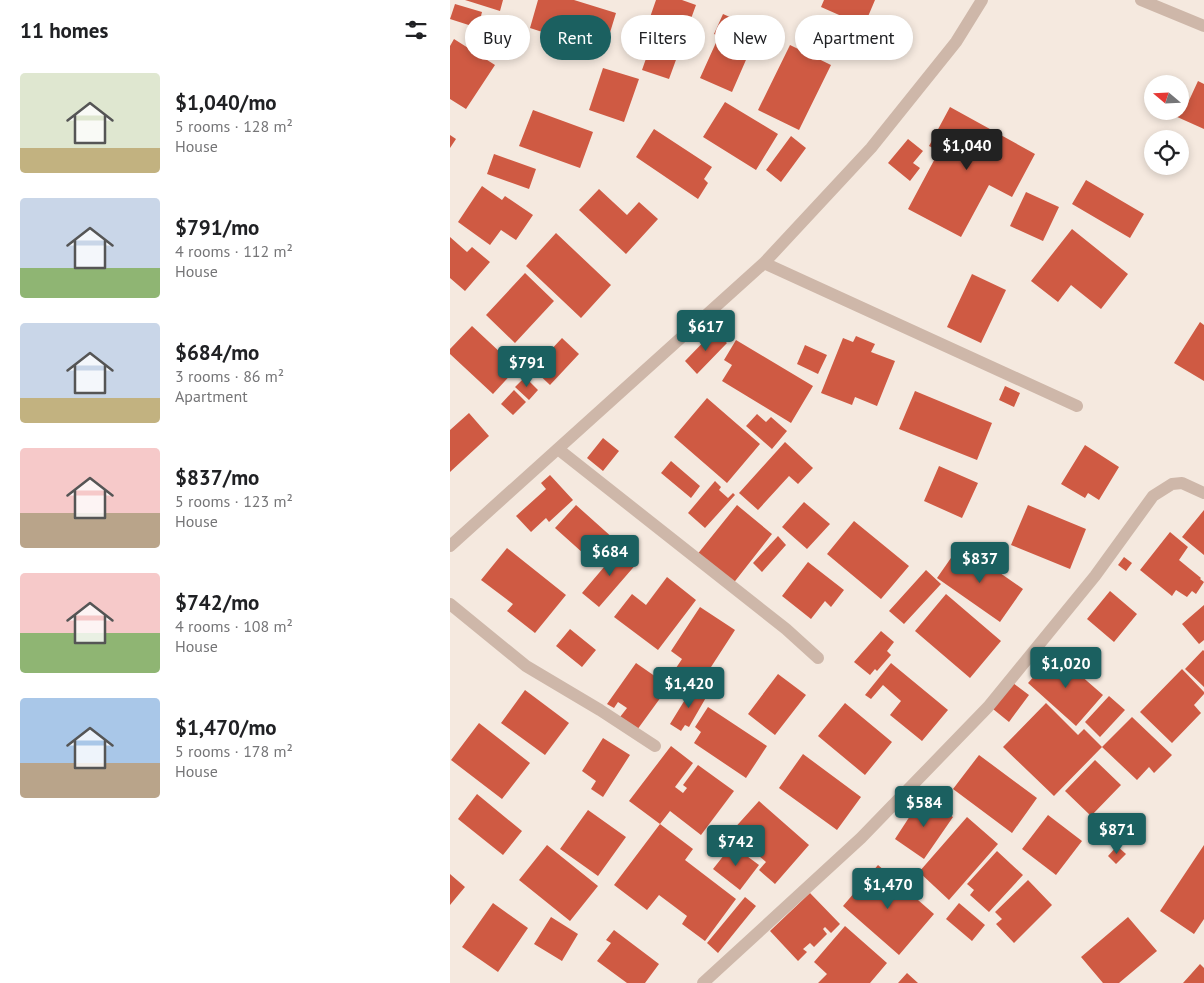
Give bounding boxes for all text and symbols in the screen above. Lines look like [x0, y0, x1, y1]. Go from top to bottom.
chip: Buy [465, 15, 530, 60]
chip: Rent [540, 15, 611, 60]
chip: Filters [621, 15, 705, 60]
chip: New [715, 15, 785, 60]
chip: Apartment [795, 15, 913, 60]
icon: filters [402, 16, 430, 44]
text: 11 homes [20, 17, 108, 44]
north arrow [1144, 75, 1189, 120]
map controls [1144, 75, 1189, 175]
text: $1,040/mo [175, 89, 277, 116]
icon: home [60, 93, 120, 153]
text: 5 rooms · 128 m² [175, 116, 293, 136]
pin: $1,040 [926, 128, 1008, 171]
button: locate [1144, 130, 1189, 175]
text: $1,040 [942, 135, 992, 155]
text: House [175, 136, 218, 156]
text: $791/mo [175, 214, 259, 241]
icon: home [60, 218, 120, 278]
text: 4 rooms · 112 m² [175, 241, 293, 261]
text: House [175, 261, 218, 281]
pin: $617 [676, 310, 736, 352]
text: $617 [688, 316, 724, 336]
text: $684/mo [175, 339, 259, 366]
icon: home [60, 343, 120, 403]
pin: $791 [497, 346, 557, 388]
text: $791 [509, 352, 545, 372]
text: 3 rooms · 86 m² [175, 366, 284, 386]
text: Apartment [175, 386, 248, 406]
text: $837/mo [175, 464, 259, 491]
icon: home [60, 468, 120, 528]
text: 5 rooms · 123 m² [175, 491, 293, 511]
text: House [175, 511, 218, 531]
pin: $684 [580, 534, 640, 577]
text: $684 [592, 541, 628, 561]
pin: $837 [950, 542, 1010, 584]
text: $837 [962, 548, 998, 568]
text: $742/mo [175, 589, 259, 616]
icon: home [60, 593, 120, 653]
text: 4 rooms · 108 m² [175, 616, 293, 636]
text: House [175, 636, 218, 656]
pin: $1,020 [1025, 646, 1107, 689]
text: $1,020 [1041, 653, 1091, 673]
pin: $1,420 [648, 666, 730, 709]
text: $1,420 [664, 673, 714, 693]
text: $1,470/mo [175, 714, 277, 741]
icon: home [60, 718, 120, 778]
text: 5 rooms · 178 m² [175, 741, 293, 761]
text: House [175, 761, 218, 781]
pin: $584 [894, 786, 954, 828]
text: $584 [906, 792, 942, 812]
pin: $871 [1087, 812, 1147, 855]
text: $871 [1099, 819, 1135, 839]
pin: $742 [706, 824, 766, 867]
text: $742 [718, 831, 754, 851]
pin: $1,470 [847, 868, 929, 910]
text: $1,470 [863, 874, 913, 894]

